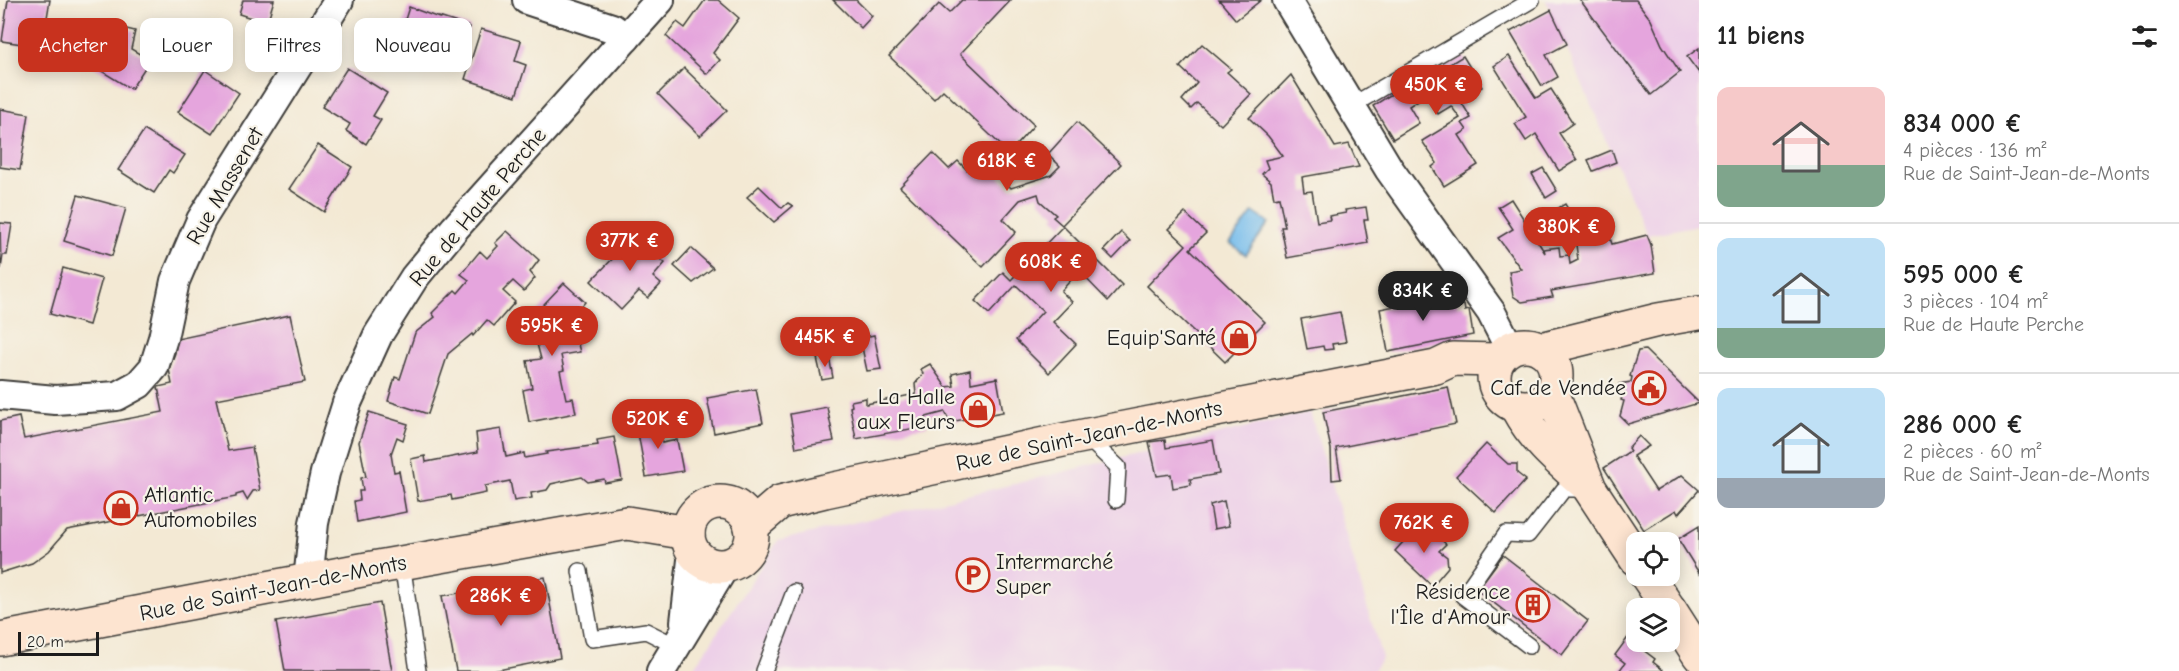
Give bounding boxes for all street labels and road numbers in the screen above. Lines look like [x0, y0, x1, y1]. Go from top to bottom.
street label: Rue Massenet [181, 122, 269, 249]
street label: Rue de Haute Perche [404, 122, 552, 292]
street label: Rue de Saint-Jean-de-Monts [954, 395, 1224, 477]
street label: Rue de Saint-Jean-de-Monts [137, 549, 409, 627]

